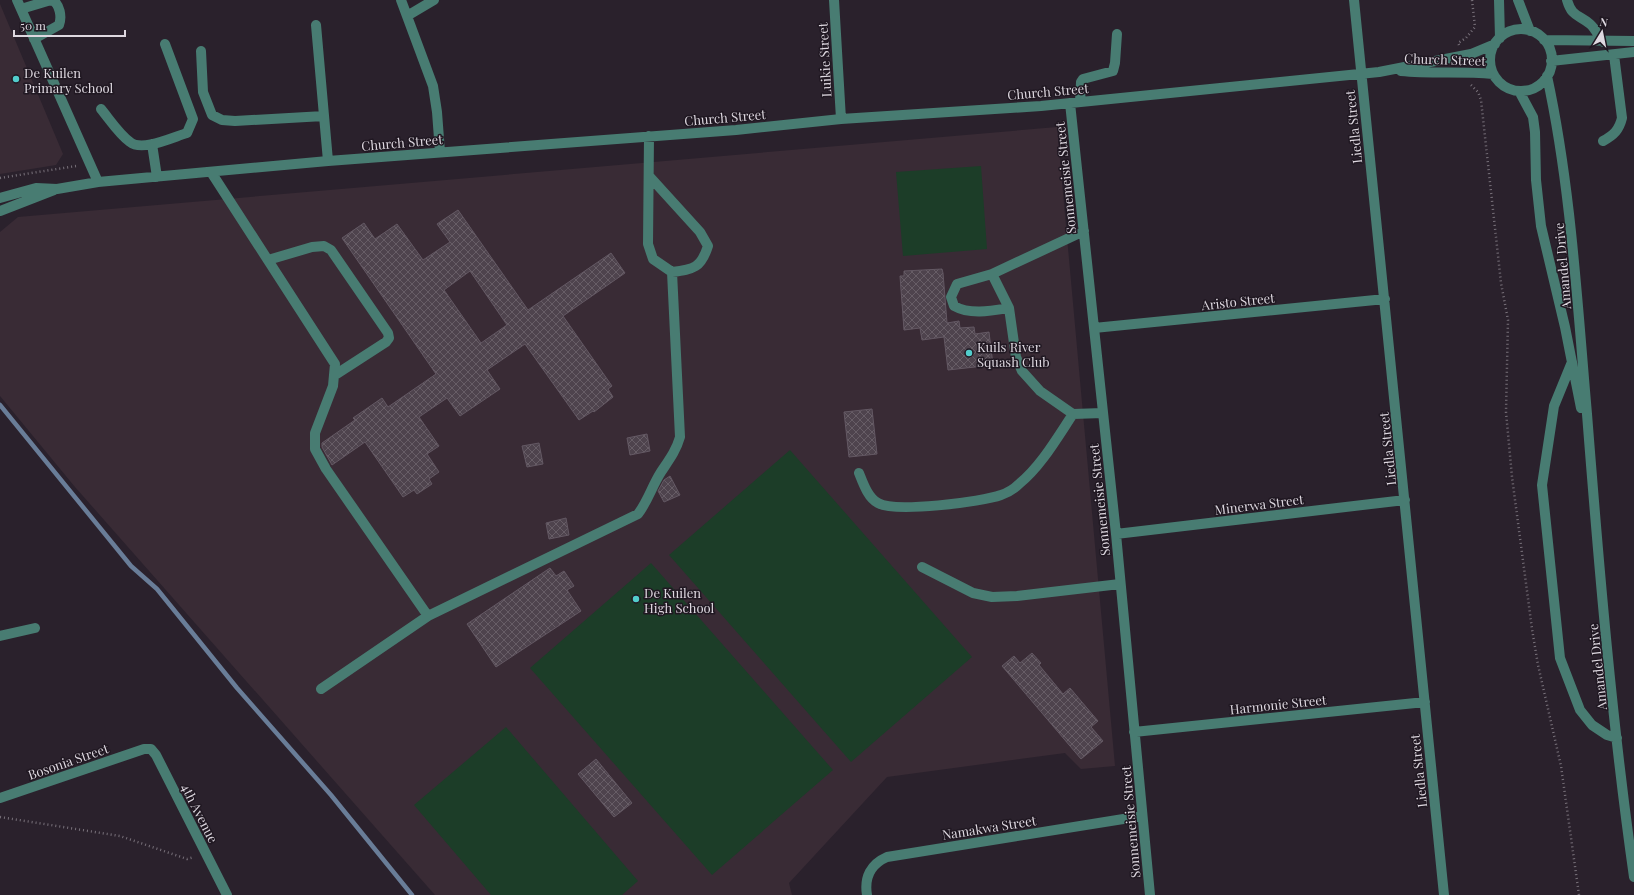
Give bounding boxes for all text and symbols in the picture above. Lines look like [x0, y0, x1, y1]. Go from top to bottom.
scale bar [14, 12, 125, 38]
north arrow [1582, 12, 1622, 52]
text: N [1599, 14, 1609, 30]
text: 50 m [20, 17, 46, 33]
street label: Luikie Street [814, 22, 834, 98]
street label: Church Street [1404, 49, 1487, 69]
place label: De Kuilen Primary School [24, 64, 114, 96]
marker: De Kuilen Primary School [11, 74, 21, 84]
street label: Church Street [1007, 79, 1090, 103]
street label: Liedla Street [1341, 89, 1365, 165]
street label: Church Street [684, 105, 767, 129]
street label: Sonnemeisie Street [1051, 121, 1079, 235]
street label: Church Street [361, 130, 444, 154]
street label: Amandel Drive [1550, 222, 1574, 311]
street label: Aristo Street [1200, 289, 1276, 313]
place label: Kuils River Squash Club [977, 338, 1050, 370]
marker: Kuils River Squash Club [964, 348, 974, 358]
street label: Liedla Street [1375, 411, 1399, 487]
street label: Sonnemeisie Street [1085, 443, 1113, 557]
street label: Minerwa Street [1213, 490, 1305, 518]
place label: De Kuilen High School [644, 584, 714, 616]
marker: De Kuilen High School [631, 594, 641, 604]
street label: Amandel Drive [1584, 623, 1610, 712]
street label: Harmonie Street [1229, 690, 1328, 718]
street label: Liedla Street [1406, 733, 1430, 809]
street label: Bosonia Street [25, 739, 111, 783]
street label: Sonnemeisie Street [1117, 765, 1143, 879]
street label: 4th Avenue [178, 780, 222, 846]
street label: Namakwa Street [941, 811, 1038, 843]

